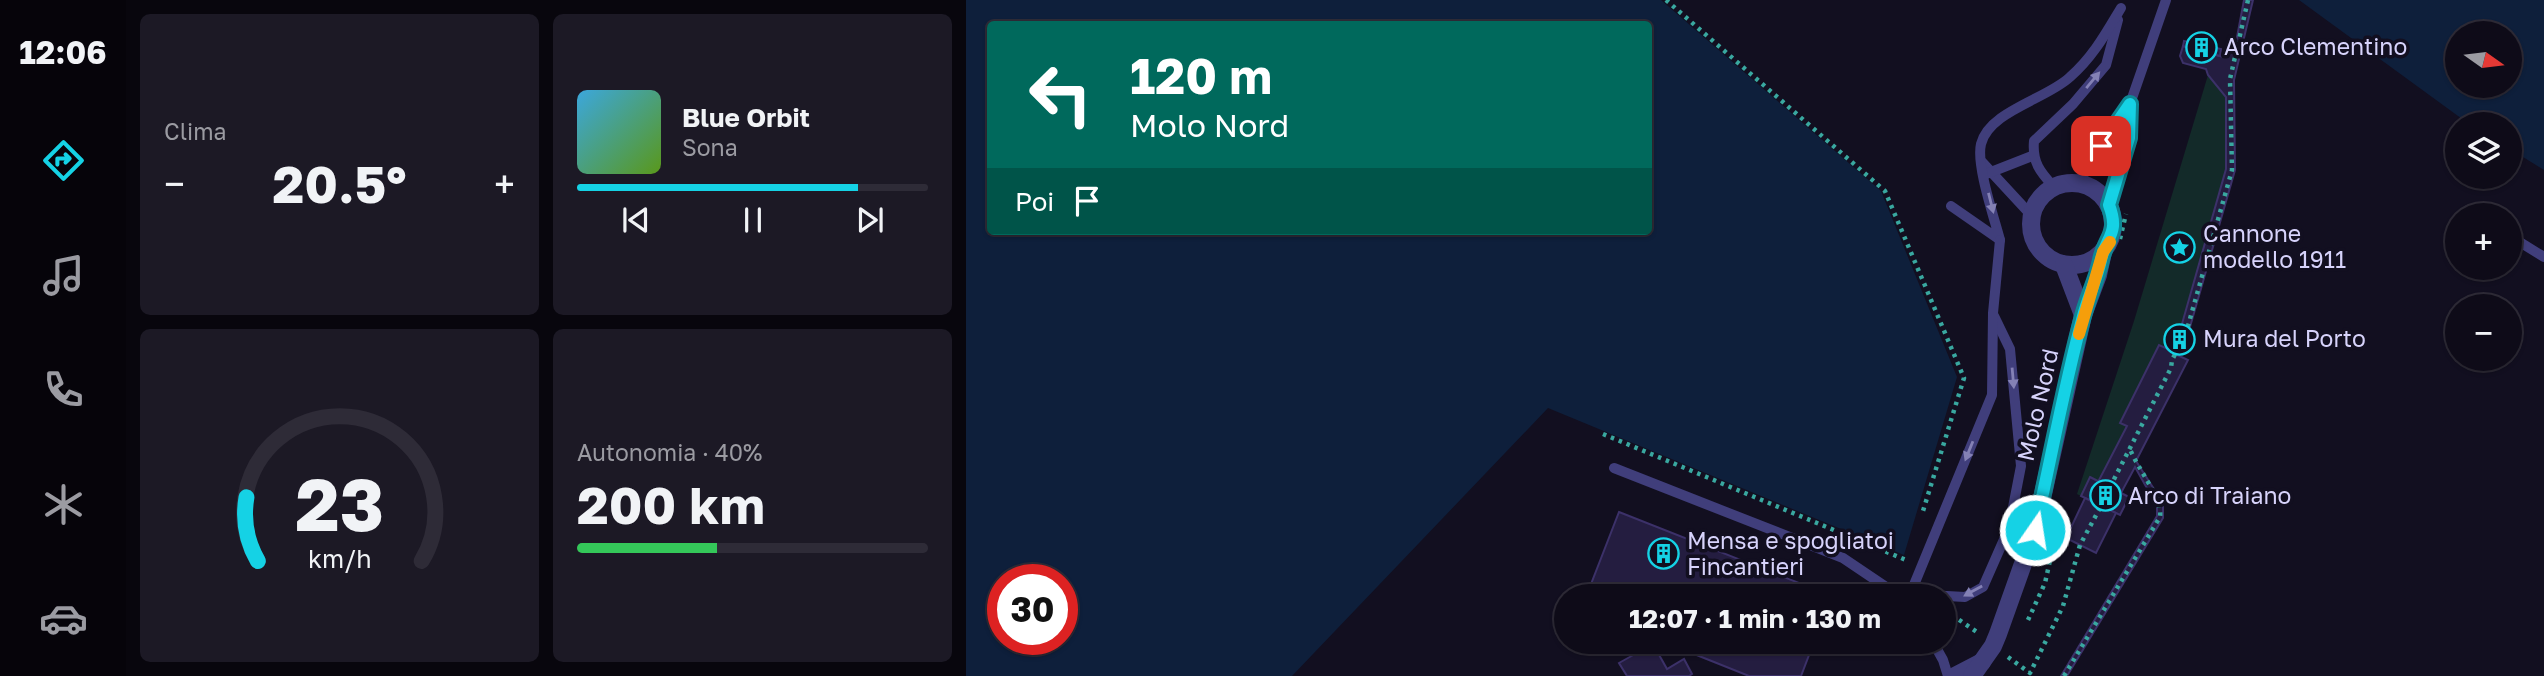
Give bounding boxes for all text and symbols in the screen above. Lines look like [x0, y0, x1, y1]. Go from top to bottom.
north arrow [2445, 21, 2522, 98]
map controls [2445, 21, 2522, 371]
building icon: Arco Clementino [2184, 30, 2218, 64]
place label: Arco Clementino [2224, 32, 2407, 60]
text: 12:06 [19, 33, 107, 71]
text: 120 m [1130, 46, 1272, 105]
icon: left [1015, 49, 1106, 140]
one-way arrow [2085, 72, 2100, 89]
text: Blue Orbit [682, 102, 810, 133]
text: Molo Nord [1130, 106, 1289, 144]
button: layers [2445, 112, 2522, 189]
pin [2071, 116, 2131, 176]
text: Clima [164, 117, 227, 145]
icon: arrive [2082, 127, 2120, 165]
text: Sona [682, 133, 738, 161]
icon: directions [39, 136, 88, 185]
text: 20.5° [272, 152, 407, 214]
text: − [164, 161, 185, 206]
text: + [494, 161, 515, 206]
icon: arrive [1068, 182, 1106, 220]
text: Poi [1015, 186, 1054, 217]
one-way arrow [1986, 192, 1997, 214]
icon: previous [617, 201, 655, 239]
icon: pause [734, 201, 772, 239]
icon: next [851, 201, 889, 239]
button: + [2445, 203, 2522, 280]
place label: Cannone modello 1911 [2203, 219, 2346, 273]
place icon: Cannone modello 1911 [2163, 230, 2197, 264]
icon: music [39, 251, 88, 300]
button: − [2445, 294, 2522, 371]
building icon: Mura del Porto [2163, 322, 2197, 356]
place label: Mura del Porto [2203, 324, 2366, 352]
street label: Molo Nord [2011, 346, 2064, 464]
icon: phone [39, 365, 88, 414]
one-way arrow [2008, 367, 2019, 389]
text: Autonomia · 40% [577, 438, 762, 466]
one-way arrow [1963, 440, 1974, 461]
text: 23 [295, 461, 384, 548]
text: 200 km [577, 473, 765, 535]
building icon: Arco di Traiano [2088, 479, 2122, 513]
icon: climate [39, 480, 88, 529]
place label: Arco di Traiano [2128, 481, 2291, 509]
position arrow [1998, 493, 2072, 567]
place label: Mensa e spogliatoi Fincantieri [1687, 526, 1894, 580]
building icon: Mensa e spogliatoi Fincantieri [1647, 537, 1681, 571]
text: km/h [308, 543, 371, 574]
speed limit sign: 30 [987, 564, 1078, 655]
one-way arrow [1962, 585, 1982, 597]
icon: car [39, 594, 88, 643]
text: 12:07 · 1 min · 130 m [1629, 603, 1881, 634]

